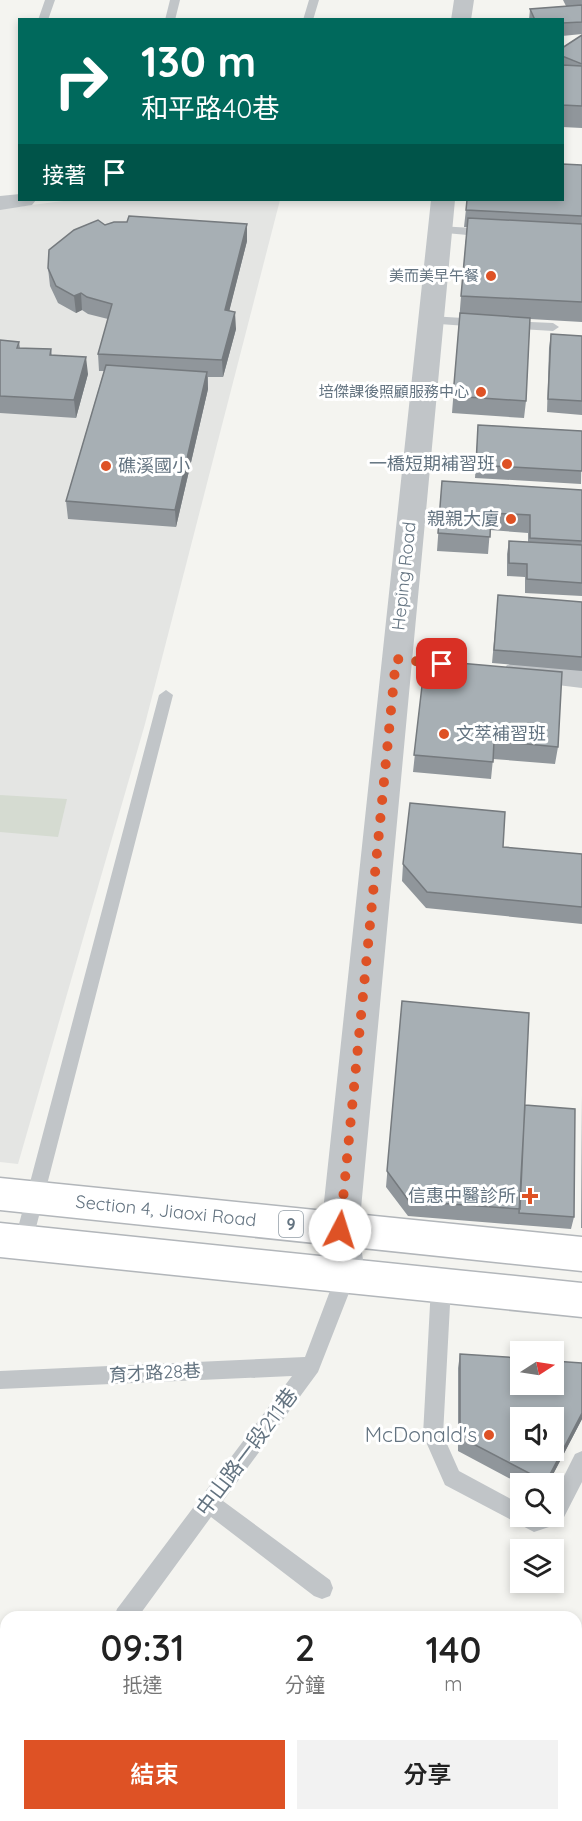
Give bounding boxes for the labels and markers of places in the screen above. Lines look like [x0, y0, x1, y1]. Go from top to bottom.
place label: 美而美早午餐 [389, 266, 479, 285]
marker: 美而美早午餐 [484, 269, 498, 283]
place label: 培傑課後照顧服務中心 [319, 382, 469, 401]
marker: 培傑課後照顧服務中心 [474, 385, 488, 399]
place label: 一橋短期補習班 [369, 452, 495, 475]
place label: 礁溪國小 [118, 454, 190, 477]
marker: 一橋短期補習班 [500, 457, 514, 471]
marker: 礁溪國小 [99, 459, 113, 473]
place label: 親親大廈 [427, 507, 499, 530]
marker: 親親大廈 [504, 512, 518, 526]
pin [416, 638, 467, 689]
place label: 文萃補習班 [456, 722, 546, 745]
marker: 文萃補習班 [437, 727, 451, 741]
place label: 信惠中醫診所 [408, 1184, 516, 1207]
marker: 信惠中醫診所 [521, 1187, 539, 1205]
place label: McDonald's [365, 1421, 477, 1447]
marker: McDonald's [482, 1428, 496, 1442]

